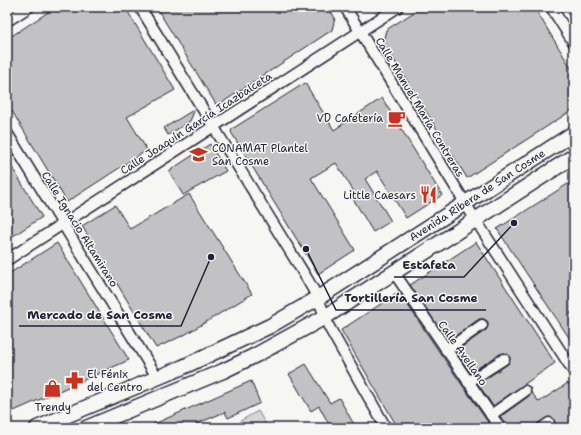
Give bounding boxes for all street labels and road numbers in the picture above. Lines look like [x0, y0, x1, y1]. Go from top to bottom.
street label: Calle Manuel María Contreras [372, 34, 467, 180]
street label: Calle Joaquín García Icazbalceta [118, 69, 275, 178]
street label: Avenida Ribera de San Cosme [407, 146, 548, 245]
street label: Calle Ignacio Altamirano [38, 169, 122, 290]
street label: Calle Avellano [435, 318, 491, 389]

